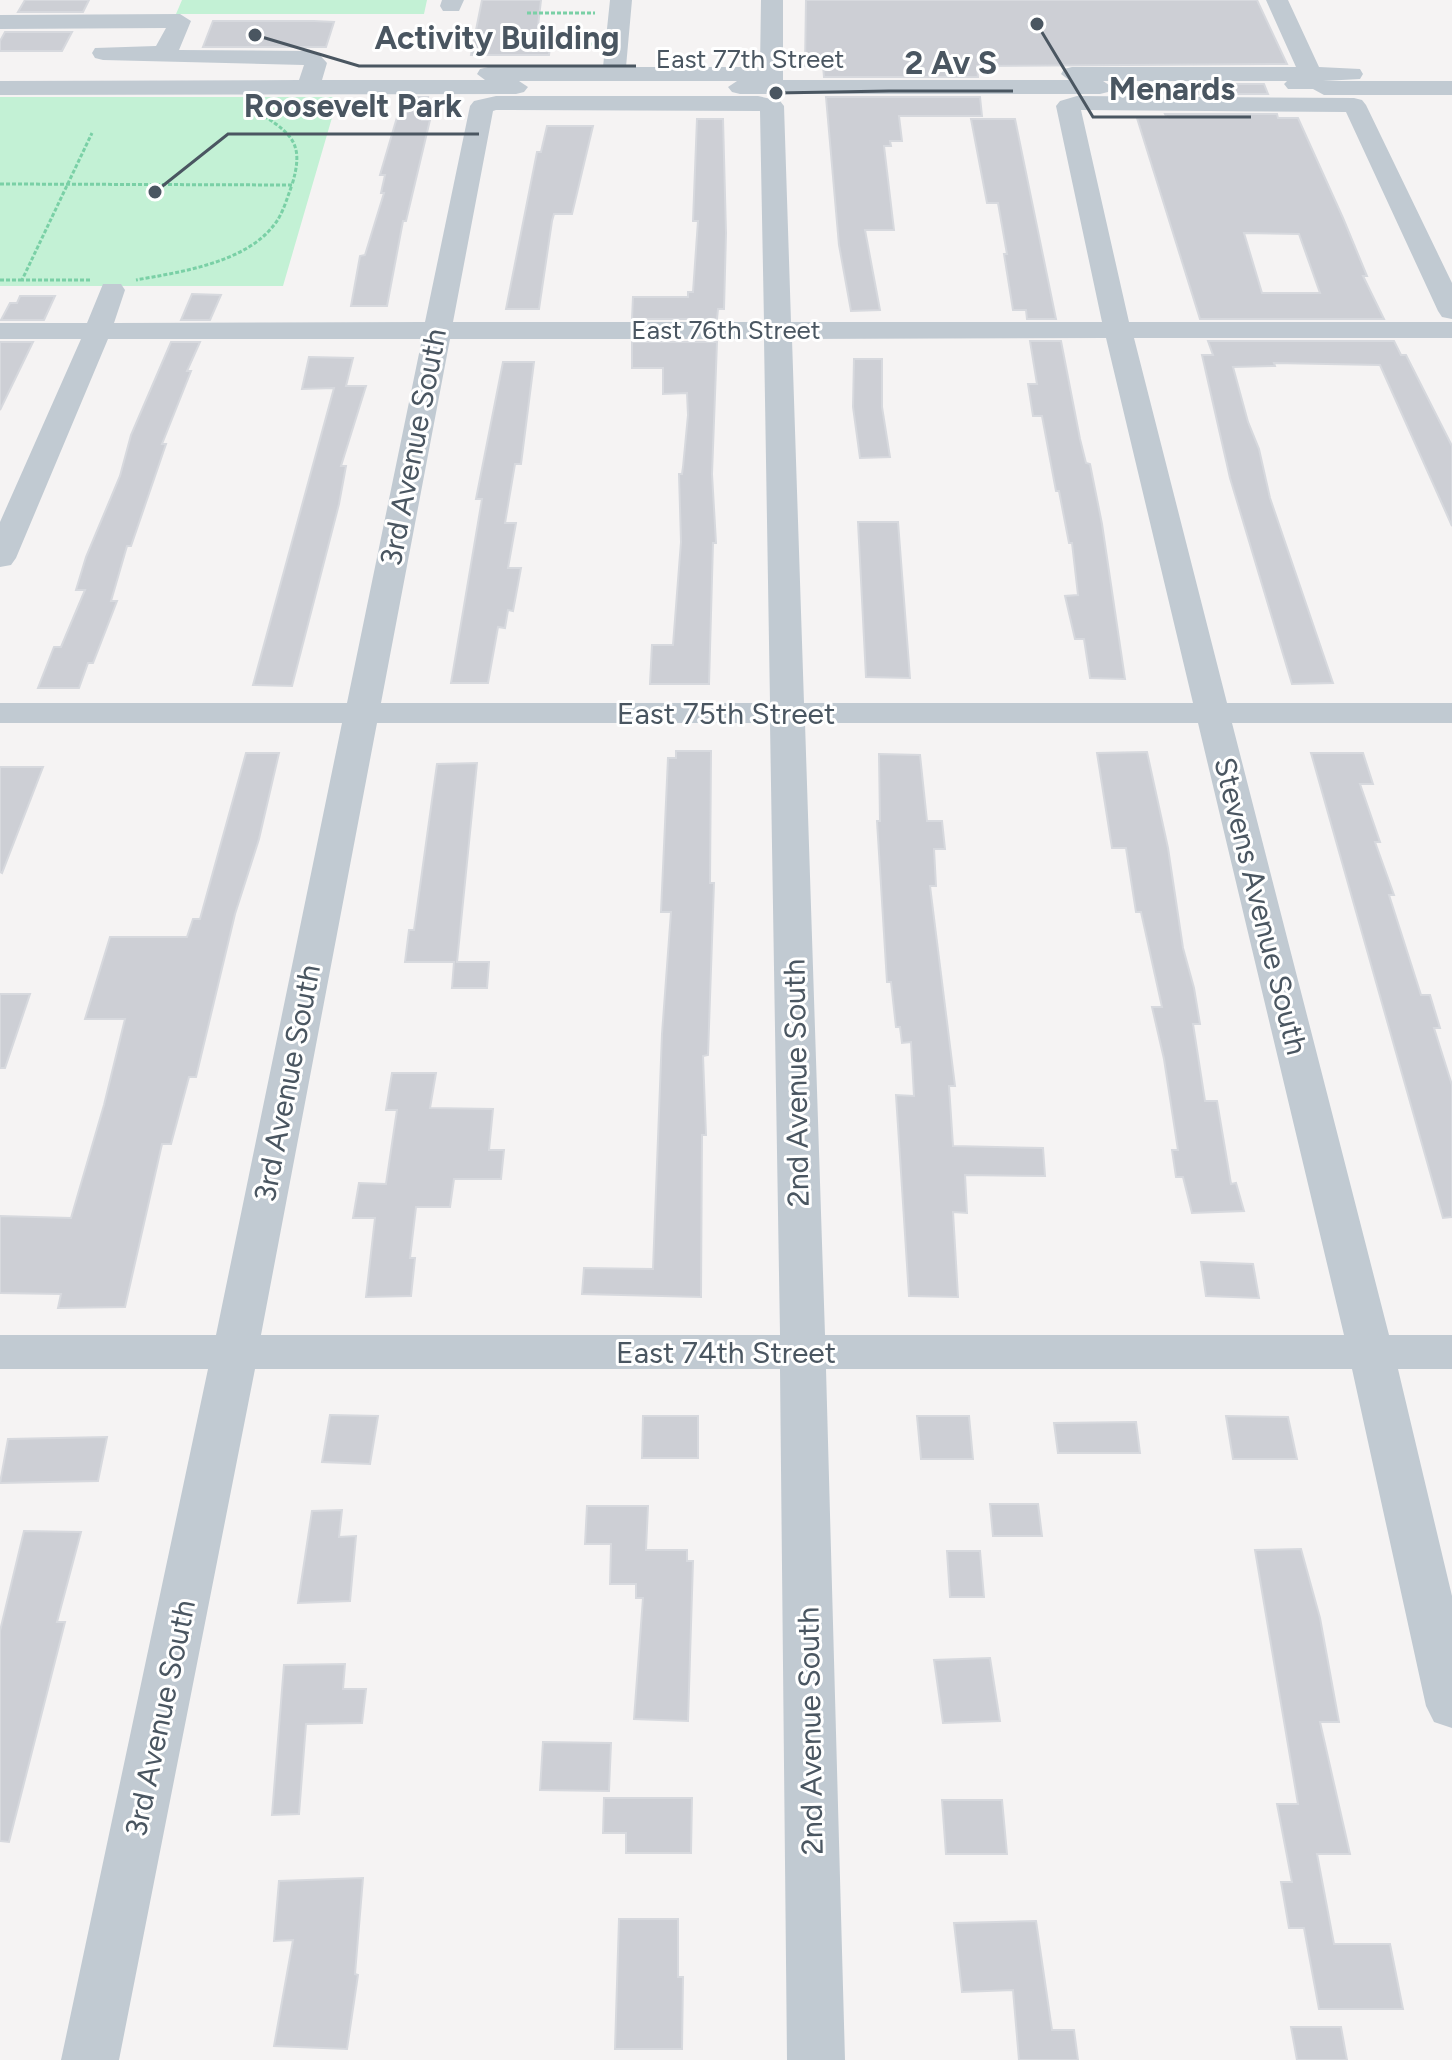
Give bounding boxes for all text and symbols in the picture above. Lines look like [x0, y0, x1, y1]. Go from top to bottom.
callout: Activity Building [359, 10, 636, 66]
text: Activity Building [374, 19, 620, 57]
callout: 2 Av S [889, 35, 1013, 91]
street label: East 77th Street [656, 43, 844, 75]
text: 2 Av S [905, 44, 997, 82]
callout: Menards [1093, 61, 1251, 117]
text: Menards [1109, 70, 1235, 108]
callout: Roosevelt Park [228, 78, 479, 134]
text: Roosevelt Park [244, 87, 463, 125]
street label: East 76th Street [631, 314, 821, 346]
street label: 3rd Avenue South [372, 325, 454, 569]
street label: East 75th Street [617, 695, 835, 732]
street label: Stevens Avenue South [1206, 754, 1316, 1058]
street label: 2nd Avenue South [775, 959, 817, 1207]
street label: 3rd Avenue South [246, 961, 328, 1205]
street label: East 74th Street [616, 1334, 836, 1371]
street label: 3rd Avenue South [117, 1596, 203, 1840]
street label: 2nd Avenue South [789, 1607, 831, 1855]

